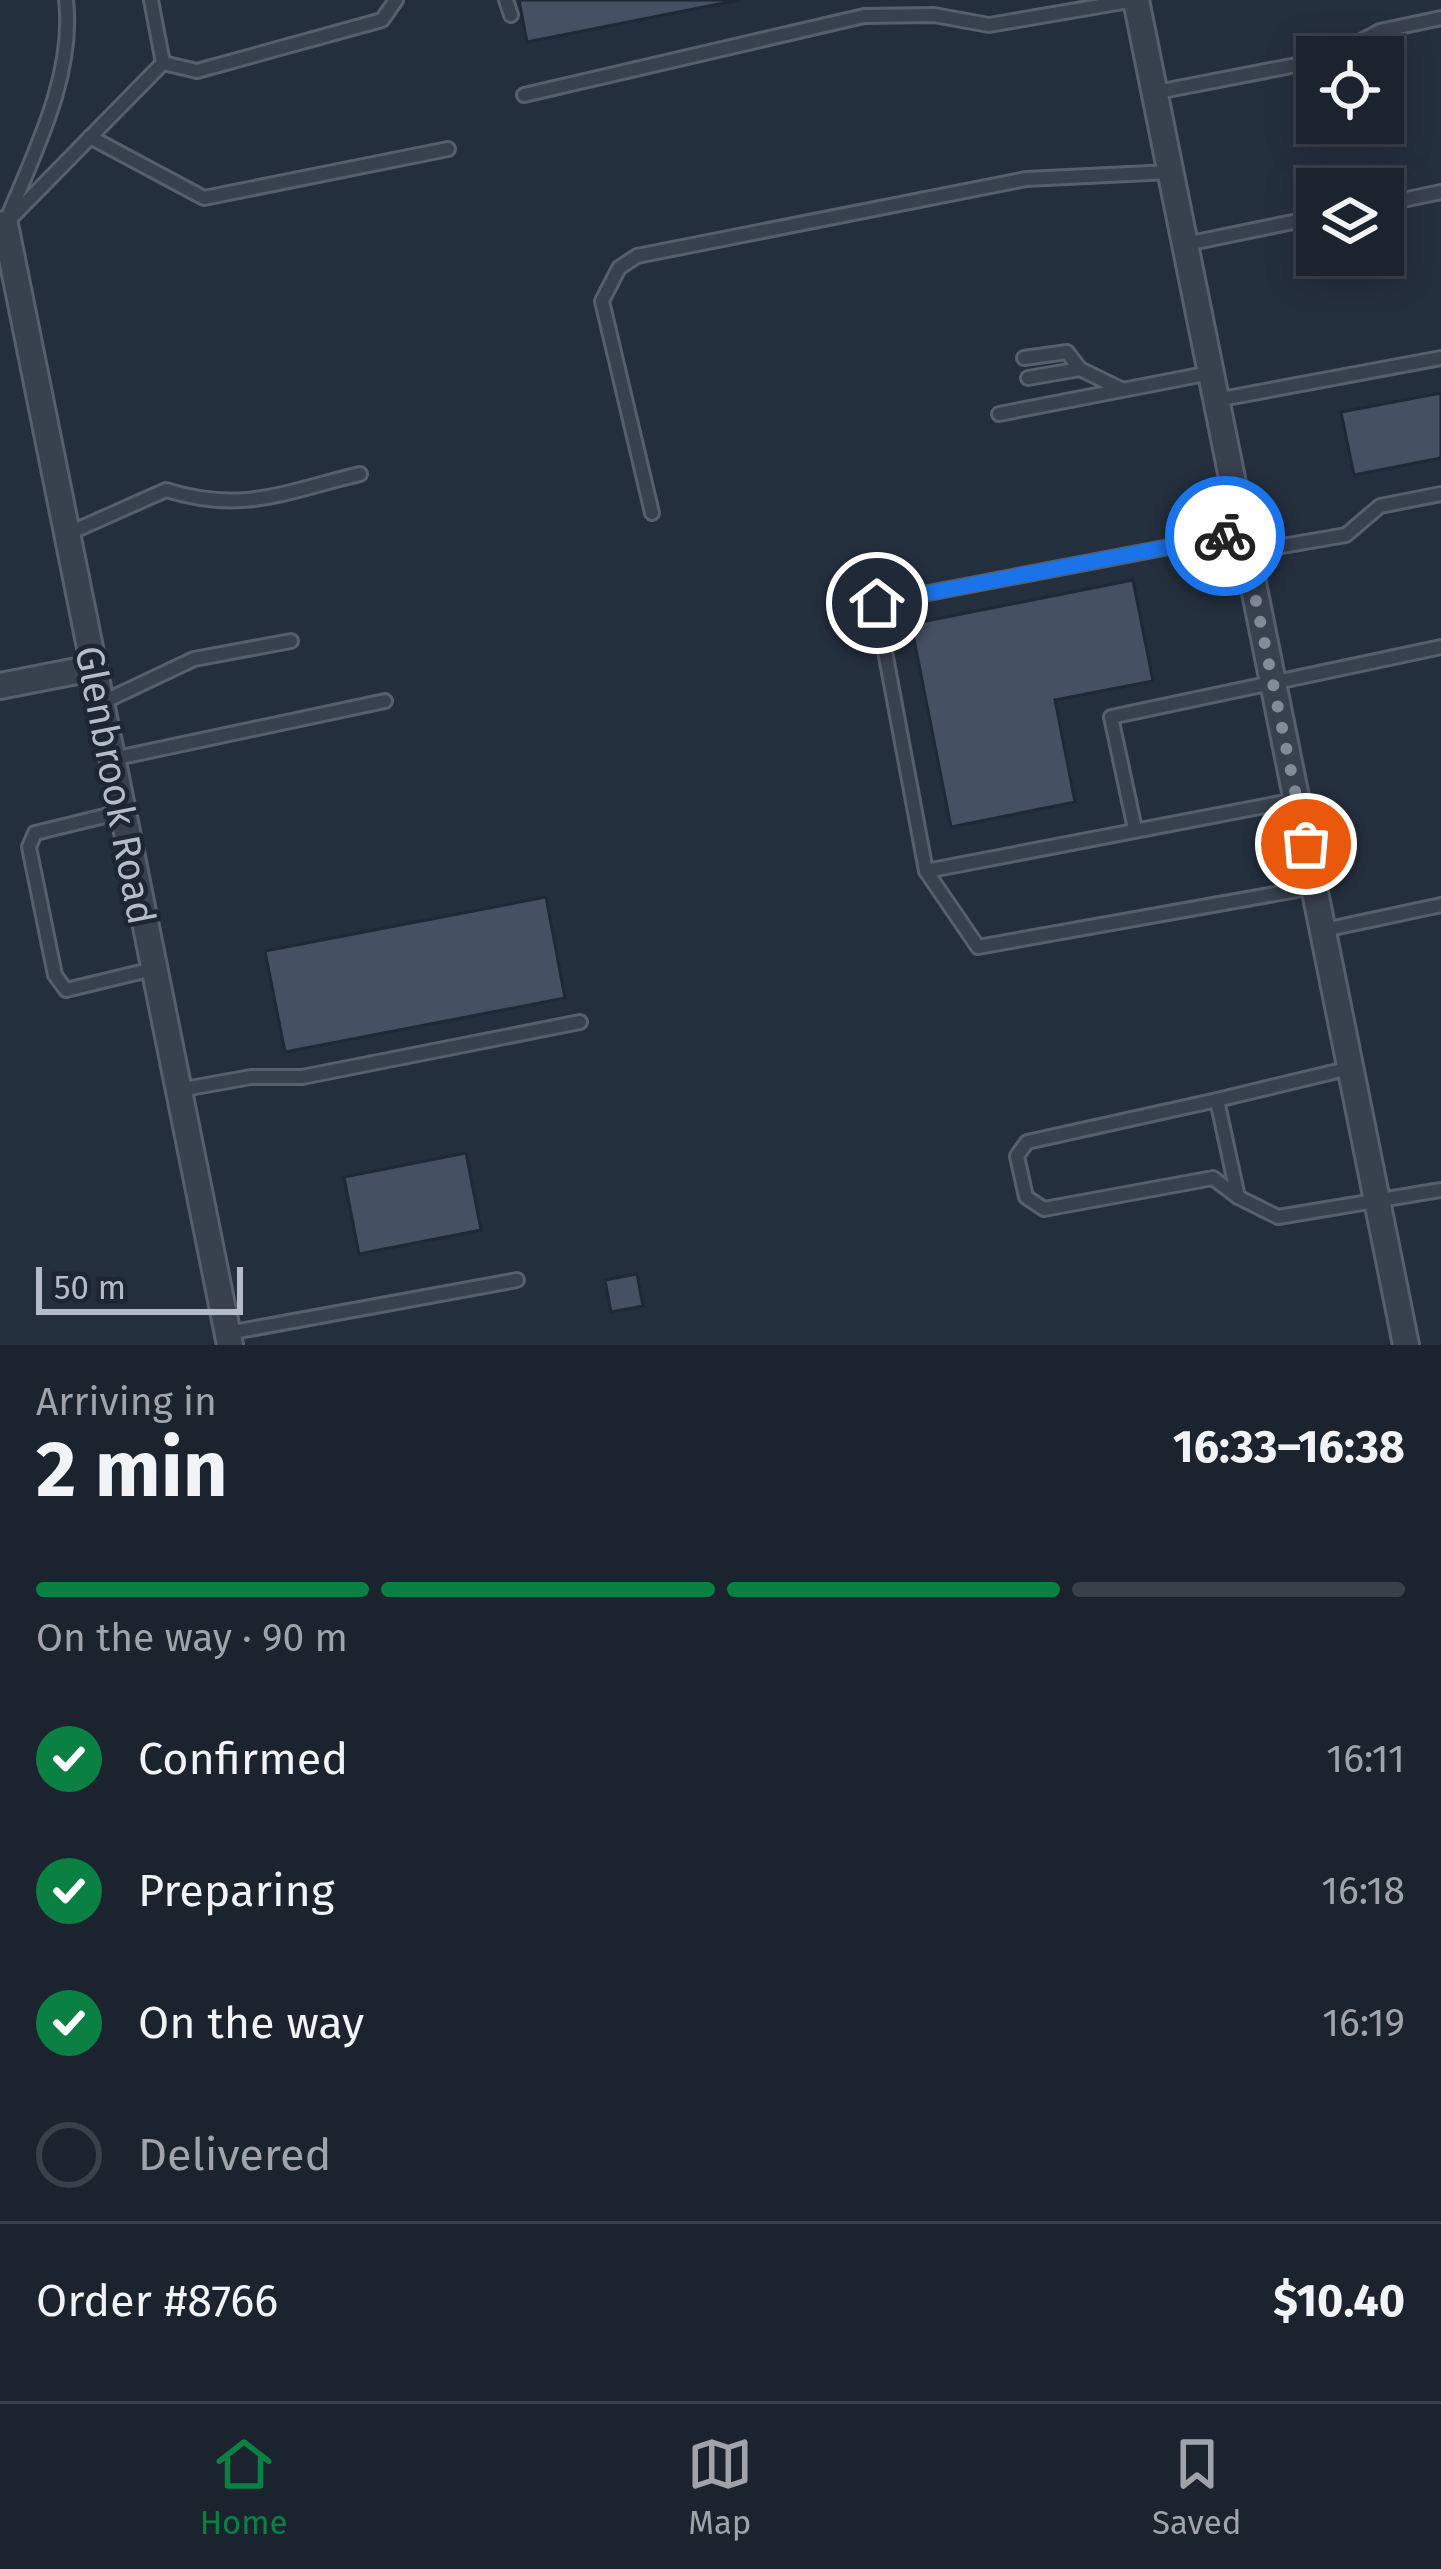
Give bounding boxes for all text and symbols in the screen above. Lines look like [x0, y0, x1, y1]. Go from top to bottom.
map controls [1296, 36, 1404, 276]
button: locate [1296, 36, 1404, 144]
button: layers [1296, 168, 1404, 276]
courier [1165, 476, 1285, 596]
icon: bike [1192, 503, 1258, 569]
pin [826, 552, 928, 654]
icon: home [844, 570, 910, 636]
street label: Glenbrook Road [65, 642, 165, 928]
pin [1255, 793, 1357, 895]
icon: bag [1273, 811, 1339, 877]
scale bar [36, 1261, 243, 1314]
text: 50 m [54, 1268, 126, 1308]
text: Arriving in [36, 1379, 217, 1425]
text: 16:33–16:38 [1173, 1420, 1405, 1474]
text: 2 min [36, 1423, 228, 1517]
text: On the way · 90 m [36, 1615, 348, 1661]
icon: check [36, 1726, 102, 1792]
text: Confirmed [138, 1732, 348, 1786]
text: 16:11 [1326, 1736, 1405, 1782]
icon: check [36, 1858, 102, 1924]
text: Preparing [138, 1864, 334, 1918]
text: 16:18 [1321, 1868, 1405, 1914]
icon: check [36, 1990, 102, 2056]
text: On the way [138, 1996, 364, 2050]
text: 16:19 [1322, 2000, 1405, 2046]
text: Delivered [138, 2128, 331, 2182]
text: Order #8766 [36, 2274, 278, 2328]
text: $10.40 [1273, 2274, 1405, 2328]
tab: Home [200, 2431, 288, 2543]
tab: Map [687, 2431, 753, 2543]
tab: Saved [1152, 2431, 1241, 2543]

